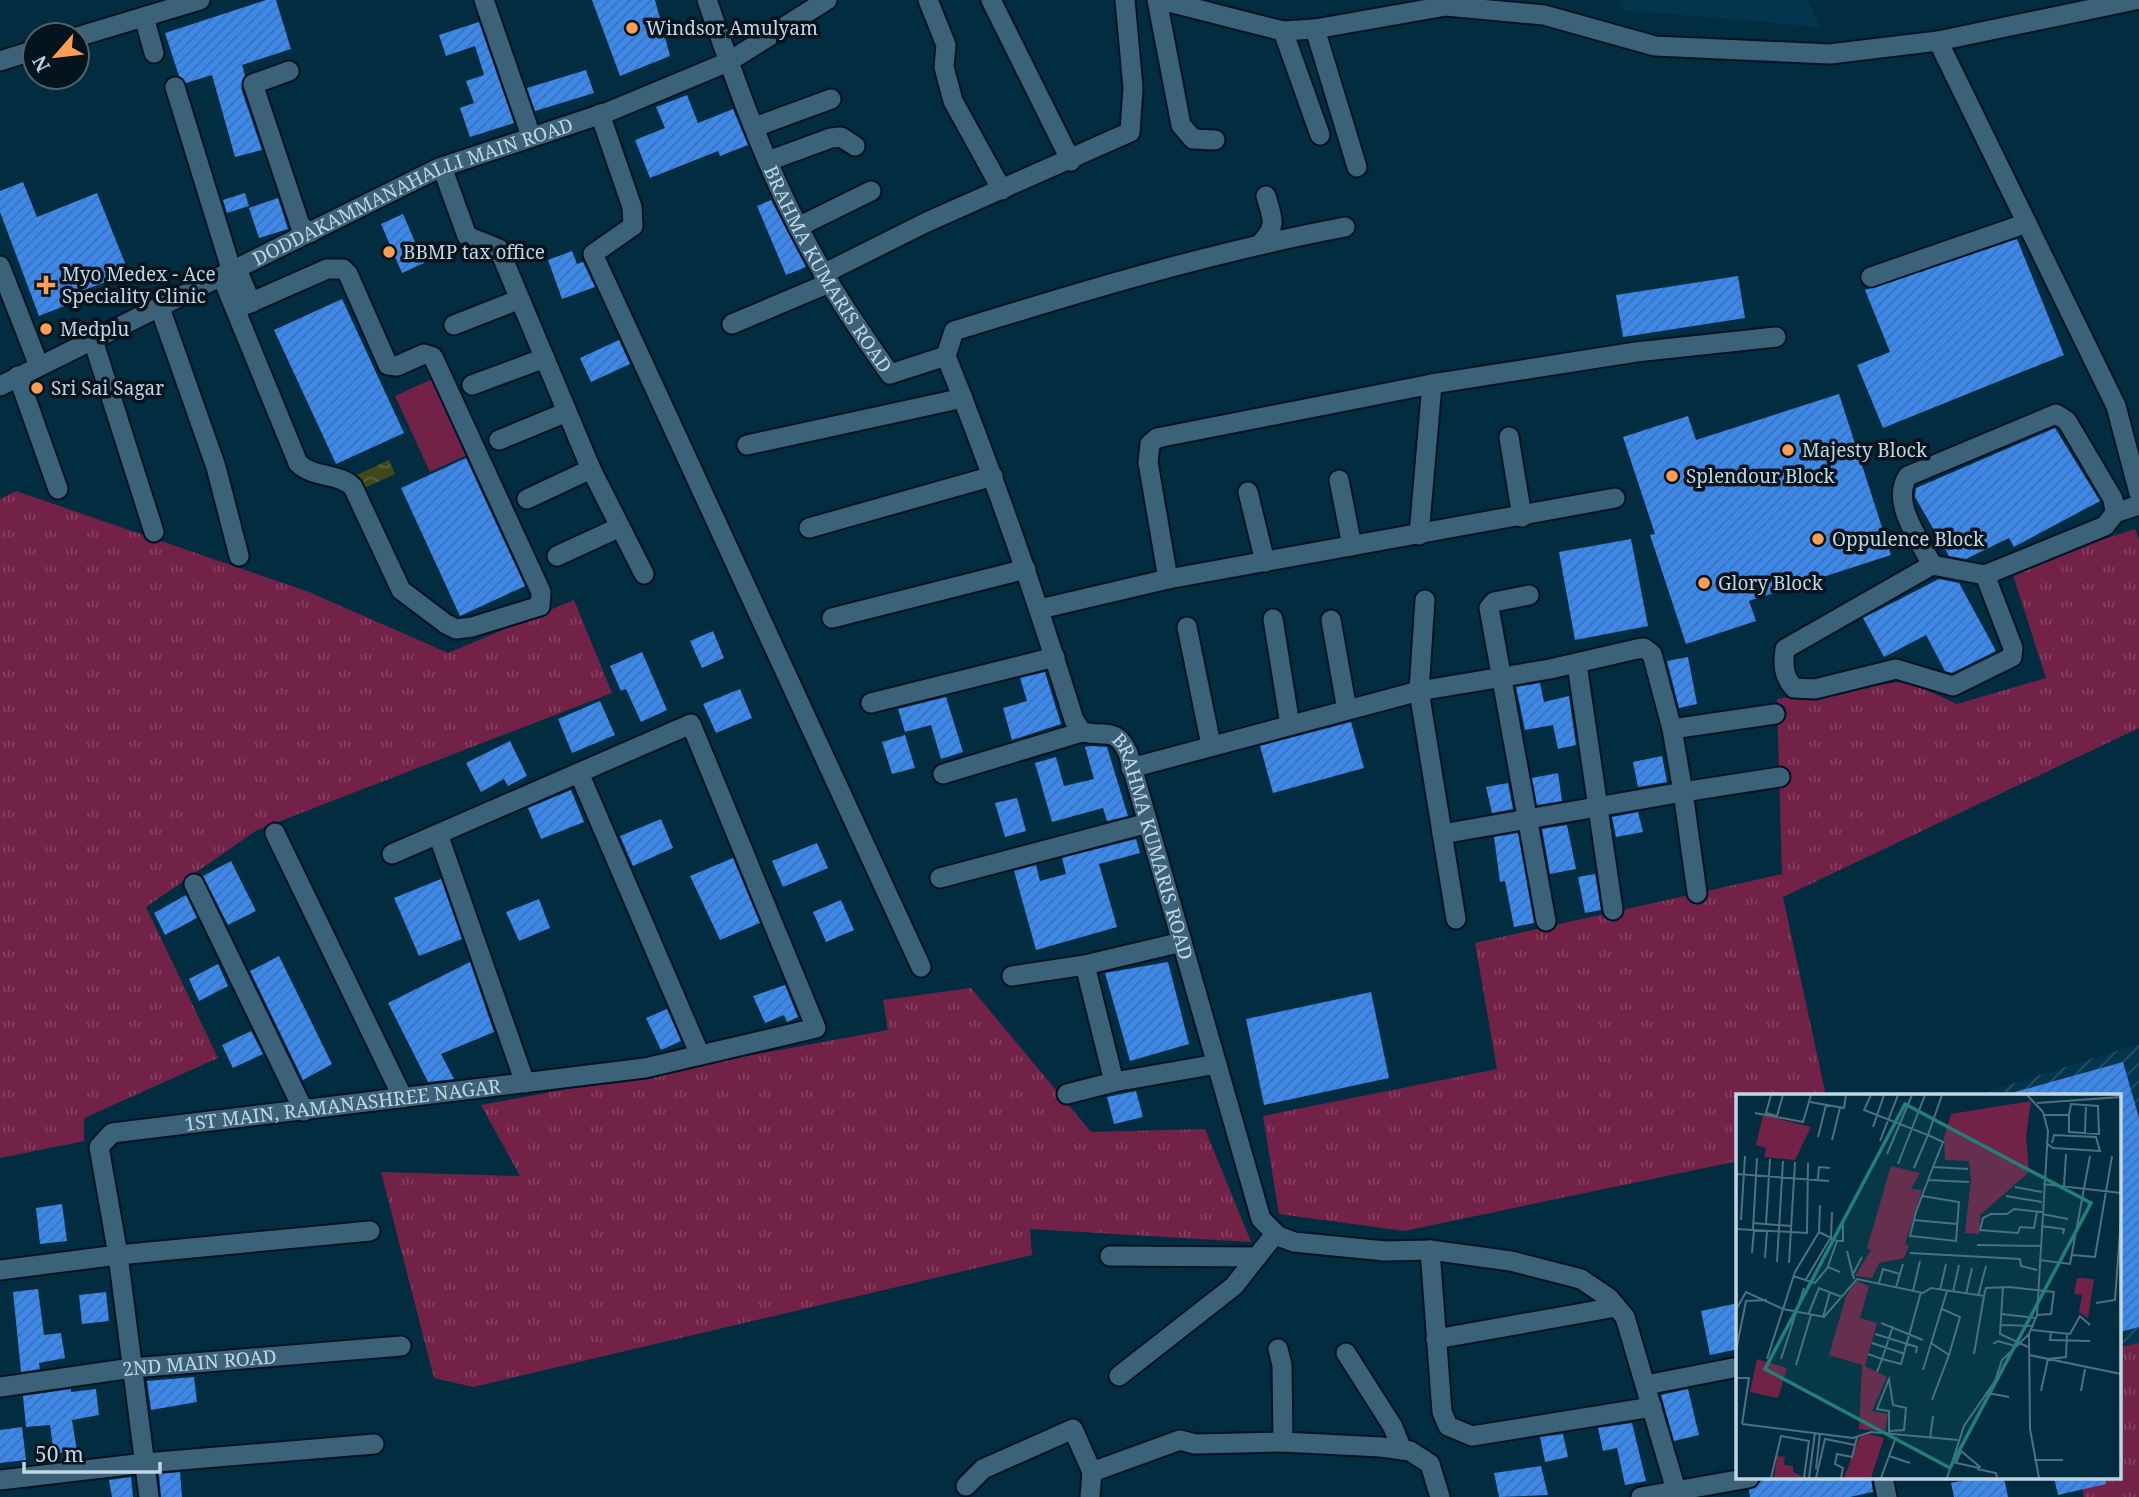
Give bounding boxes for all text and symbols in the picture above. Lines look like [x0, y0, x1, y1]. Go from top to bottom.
place label: Windsor Amulyam [646, 15, 818, 41]
marker: Windsor Amulyam [624, 20, 640, 36]
north arrow [21, 21, 91, 91]
text: N [26, 51, 56, 77]
street label: DODDAKAMMANAHALLI MAIN ROAD [248, 111, 576, 272]
street label: BRAHMA KUMARIS ROAD [758, 162, 898, 378]
place label: BBMP tax office [403, 239, 545, 265]
marker: BBMP tax office [381, 244, 397, 260]
place label: Myo Medex - Ace Speciality Clinic [62, 261, 216, 309]
marker: Myo Medex - Ace Speciality Clinic [36, 275, 56, 295]
place label: Medplu [60, 316, 129, 342]
marker: Medplu [38, 321, 54, 337]
place label: Sri Sai Sagar [51, 375, 164, 401]
marker: Sri Sai Sagar [29, 380, 45, 396]
place label: Majesty Block [1802, 437, 1928, 463]
marker: Majesty Block [1780, 442, 1796, 458]
place label: Splendour Block [1686, 463, 1836, 489]
marker: Splendour Block [1664, 468, 1680, 484]
place label: Oppulence Block [1832, 526, 1985, 552]
marker: Oppulence Block [1810, 531, 1826, 547]
place label: Glory Block [1718, 570, 1824, 596]
marker: Glory Block [1696, 575, 1712, 591]
street label: BRAHMA KUMARIS ROAD [1106, 727, 1199, 963]
street label: 1ST MAIN, RAMANASHREE NAGAR [183, 1073, 503, 1137]
inset map [1736, 1094, 2122, 1480]
street label: 2ND MAIN ROAD [121, 1343, 278, 1382]
scale bar [24, 1430, 161, 1474]
text: 50 m [35, 1440, 84, 1468]

